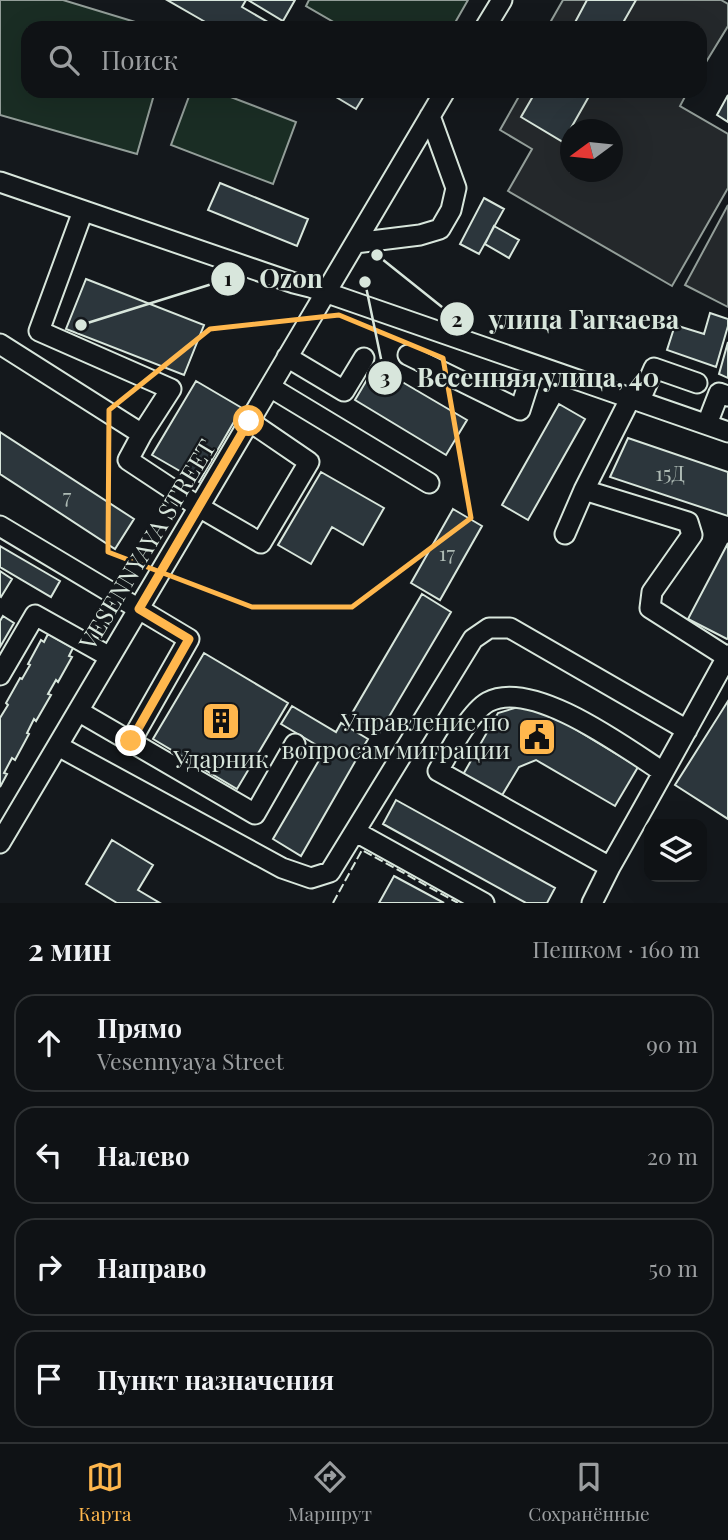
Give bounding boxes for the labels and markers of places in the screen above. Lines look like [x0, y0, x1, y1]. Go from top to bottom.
callout: Ozon [211, 255, 337, 302]
callout: улица Гагкаева [440, 296, 694, 343]
callout: Весенняя улица, 40 [367, 354, 674, 401]
building icon: Ударник [200, 700, 242, 742]
place label: Управление по вопросам миграции [281, 705, 510, 765]
public building icon: Управление по вопросам миграции [516, 716, 558, 758]
place label: Ударник [172, 742, 269, 774]

